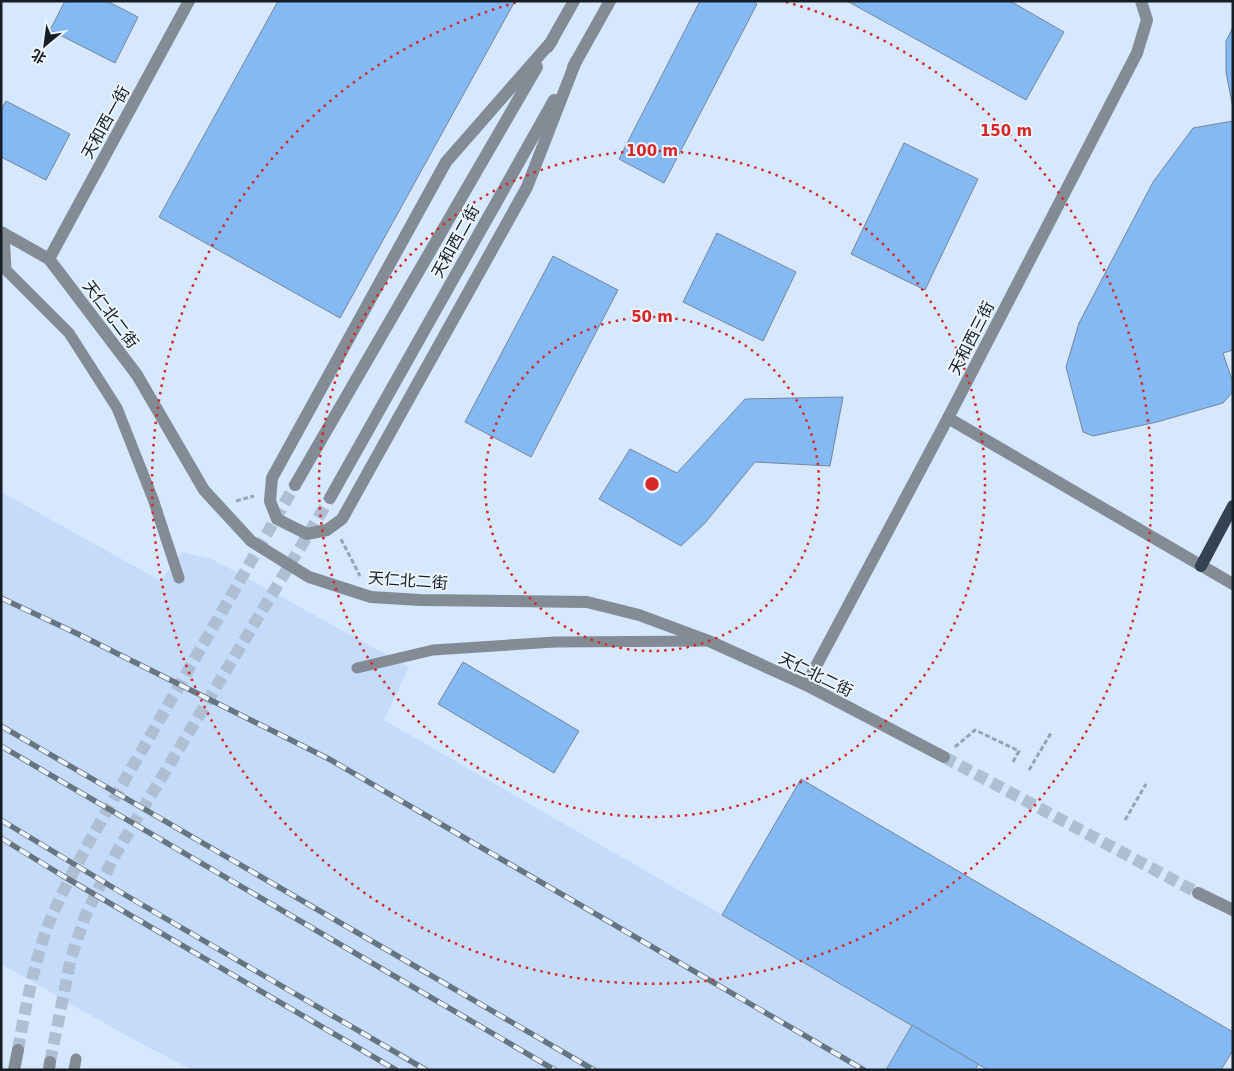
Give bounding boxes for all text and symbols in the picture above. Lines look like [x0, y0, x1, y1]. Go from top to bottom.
north arrow [20, 20, 70, 70]
text: 北 [29, 46, 49, 67]
street label: 天和西一街 [78, 83, 133, 162]
text: 150 m [980, 122, 1032, 140]
text: 100 m [626, 142, 678, 160]
street label: 天和西二街 [428, 202, 483, 281]
street label: 天仁北二街 [79, 277, 142, 352]
street label: 天和西三街 [945, 298, 998, 378]
text: 50 m [631, 308, 673, 326]
centre of rings [643, 475, 661, 493]
street label: 天仁北二街 [367, 568, 449, 593]
street label: 天仁北二街 [776, 648, 856, 701]

